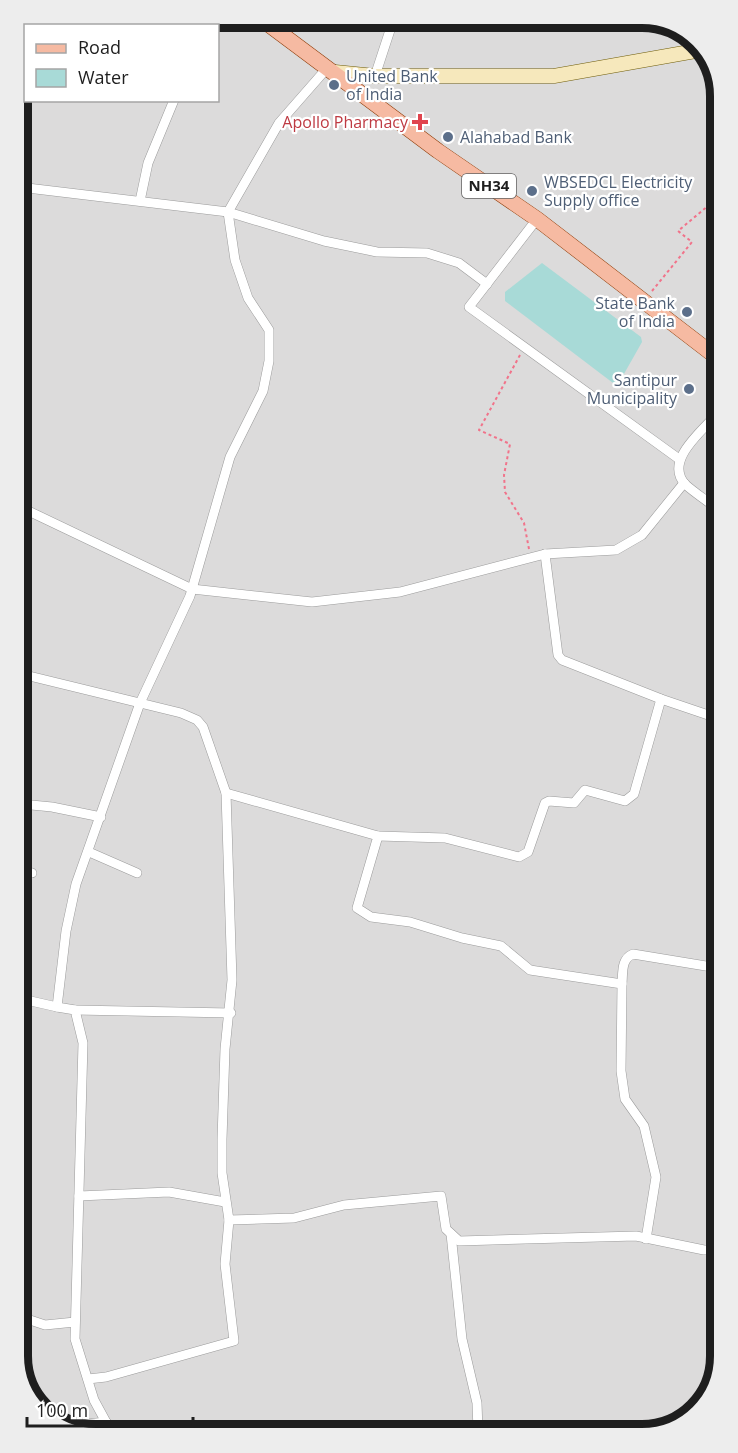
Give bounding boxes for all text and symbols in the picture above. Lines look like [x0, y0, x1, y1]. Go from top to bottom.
legend [24, 24, 219, 102]
text: Road [78, 35, 121, 59]
text: Water [78, 65, 129, 89]
place label: United Bank of India [346, 65, 438, 105]
marker: United Bank of India [327, 78, 341, 92]
place label: Apollo Pharmacy [282, 111, 409, 133]
marker: Apollo Pharmacy [413, 115, 427, 129]
place label: Alahabad Bank [460, 126, 572, 148]
marker: Alahabad Bank [441, 130, 455, 144]
place label: WBSEDCL Electricity Supply office [544, 171, 693, 211]
road number: NH34 [462, 174, 516, 198]
marker: WBSEDCL Electricity Supply office [525, 184, 539, 198]
place label: State Bank of India [595, 292, 676, 332]
marker: State Bank of India [680, 305, 694, 319]
place label: Santipur Municipality [587, 369, 678, 409]
marker: Santipur Municipality [682, 382, 696, 396]
scale bar [27, 1390, 194, 1428]
text: 100 m [36, 1398, 88, 1422]

